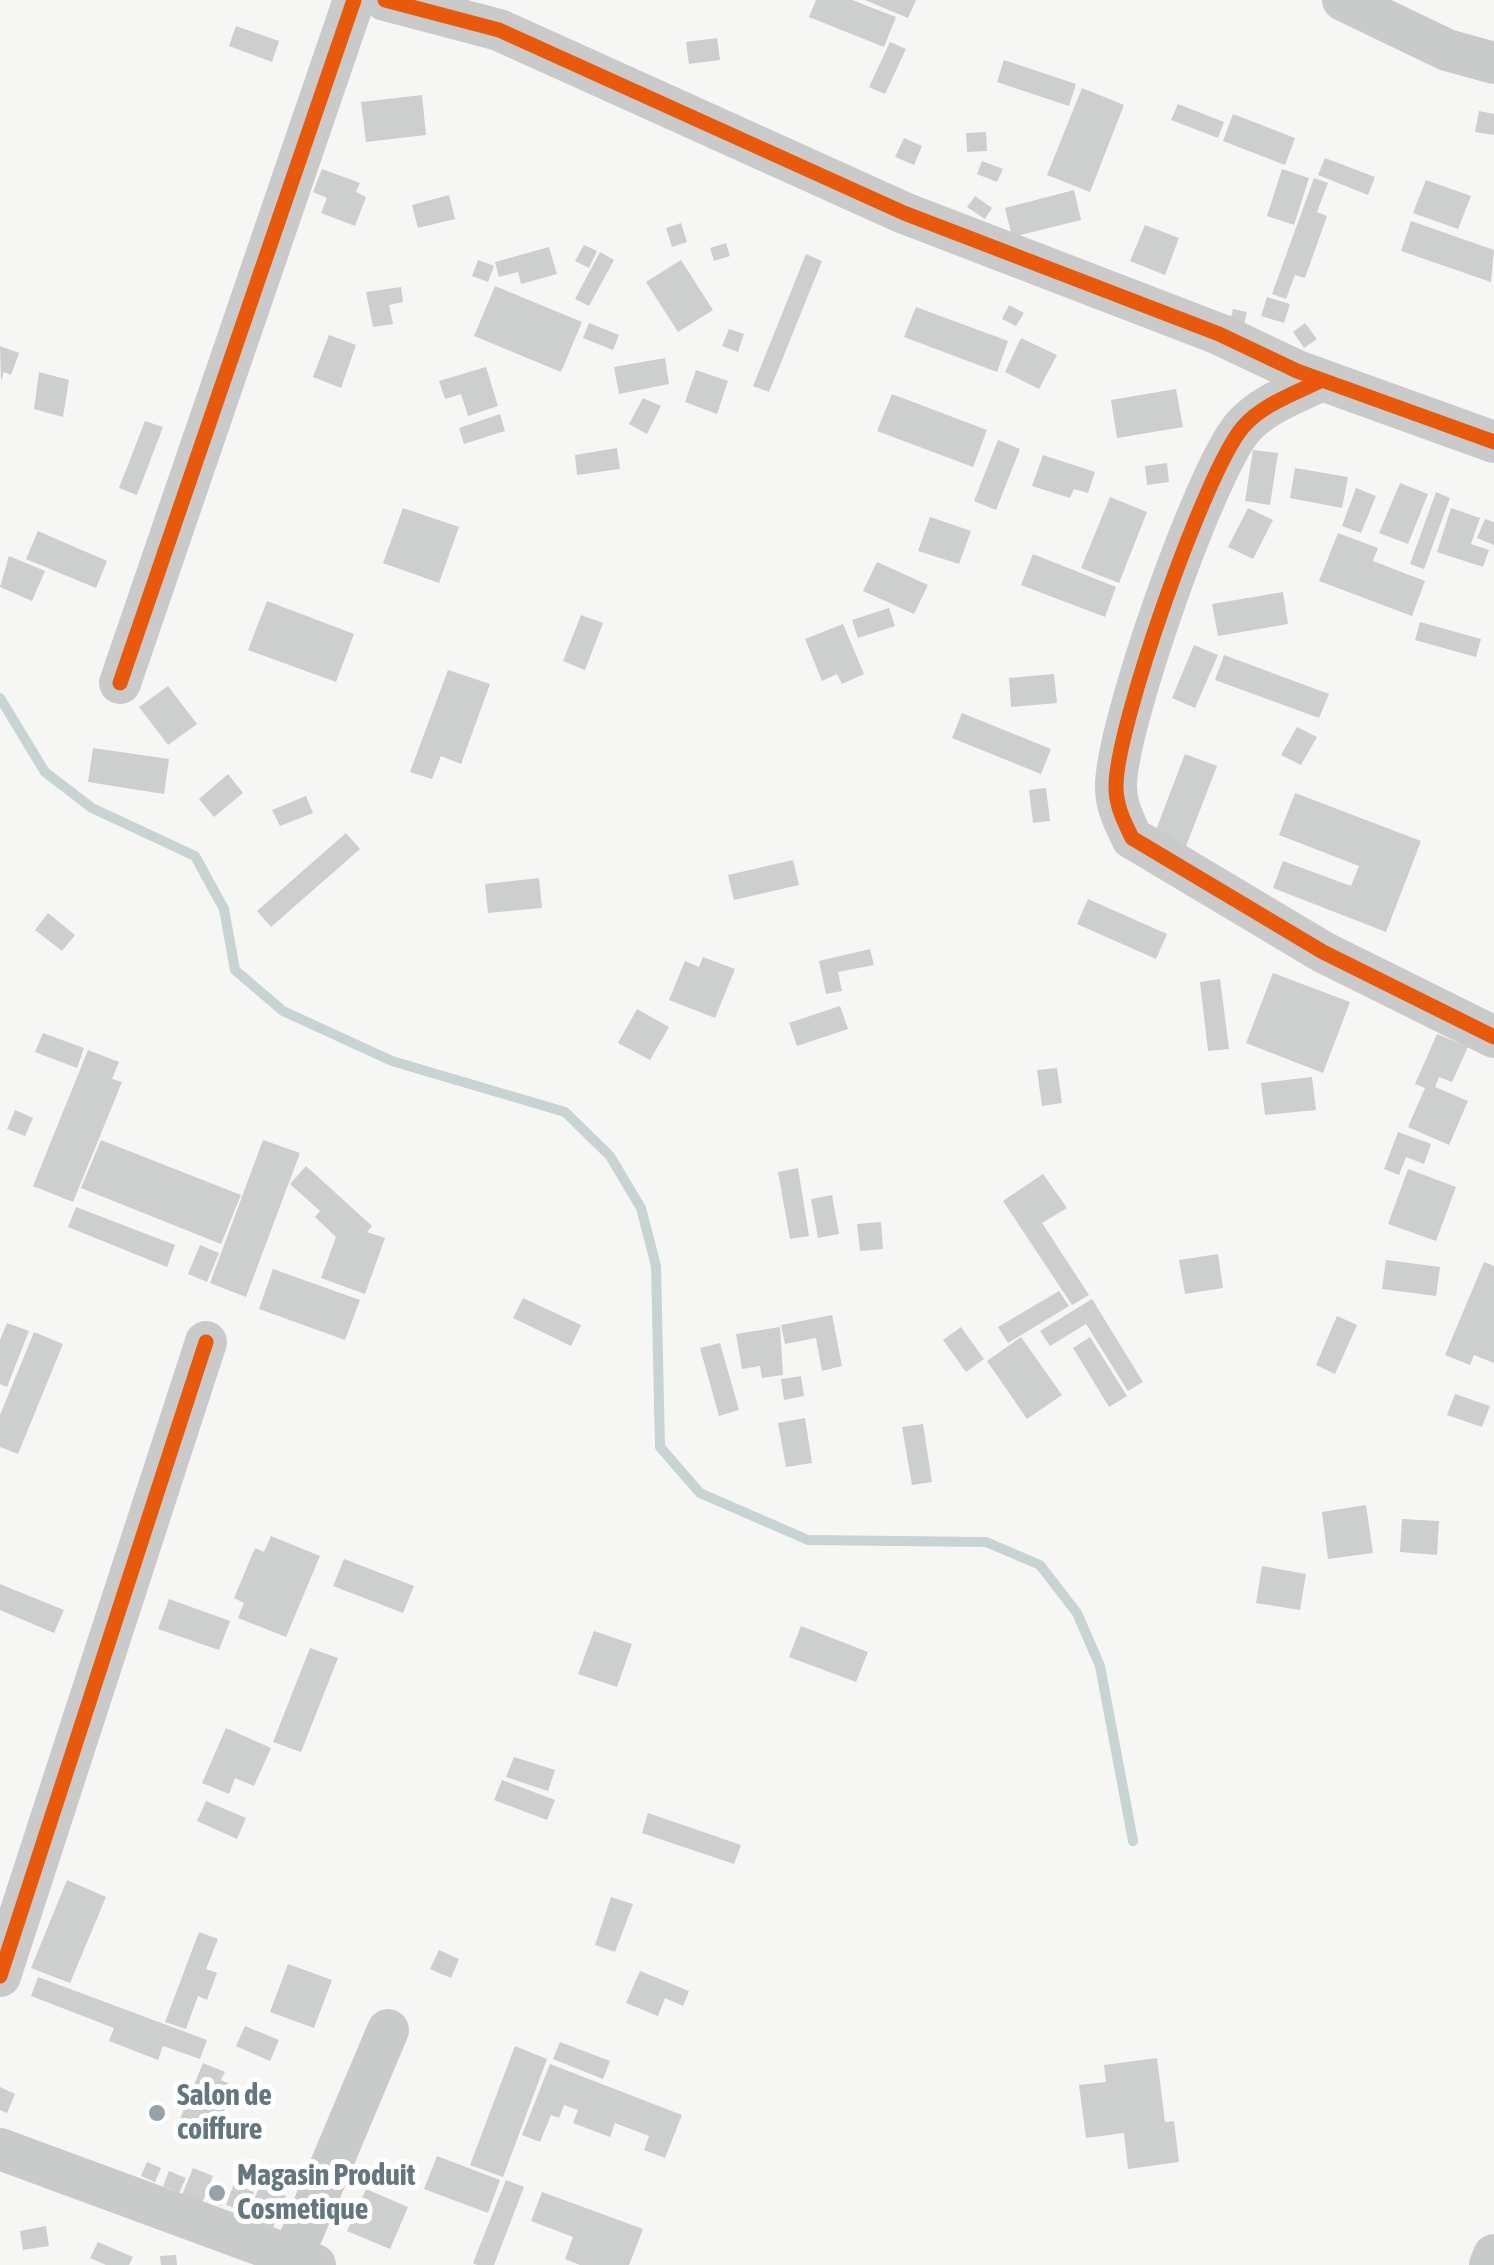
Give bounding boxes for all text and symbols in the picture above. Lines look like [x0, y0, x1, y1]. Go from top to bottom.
place label: Salon de coiffure [177, 2078, 272, 2148]
marker: Salon de coiffure [146, 2102, 168, 2124]
place label: Magasin Produit Cosmetique [237, 2158, 415, 2228]
marker: Magasin Produit Cosmetique [206, 2182, 228, 2204]

